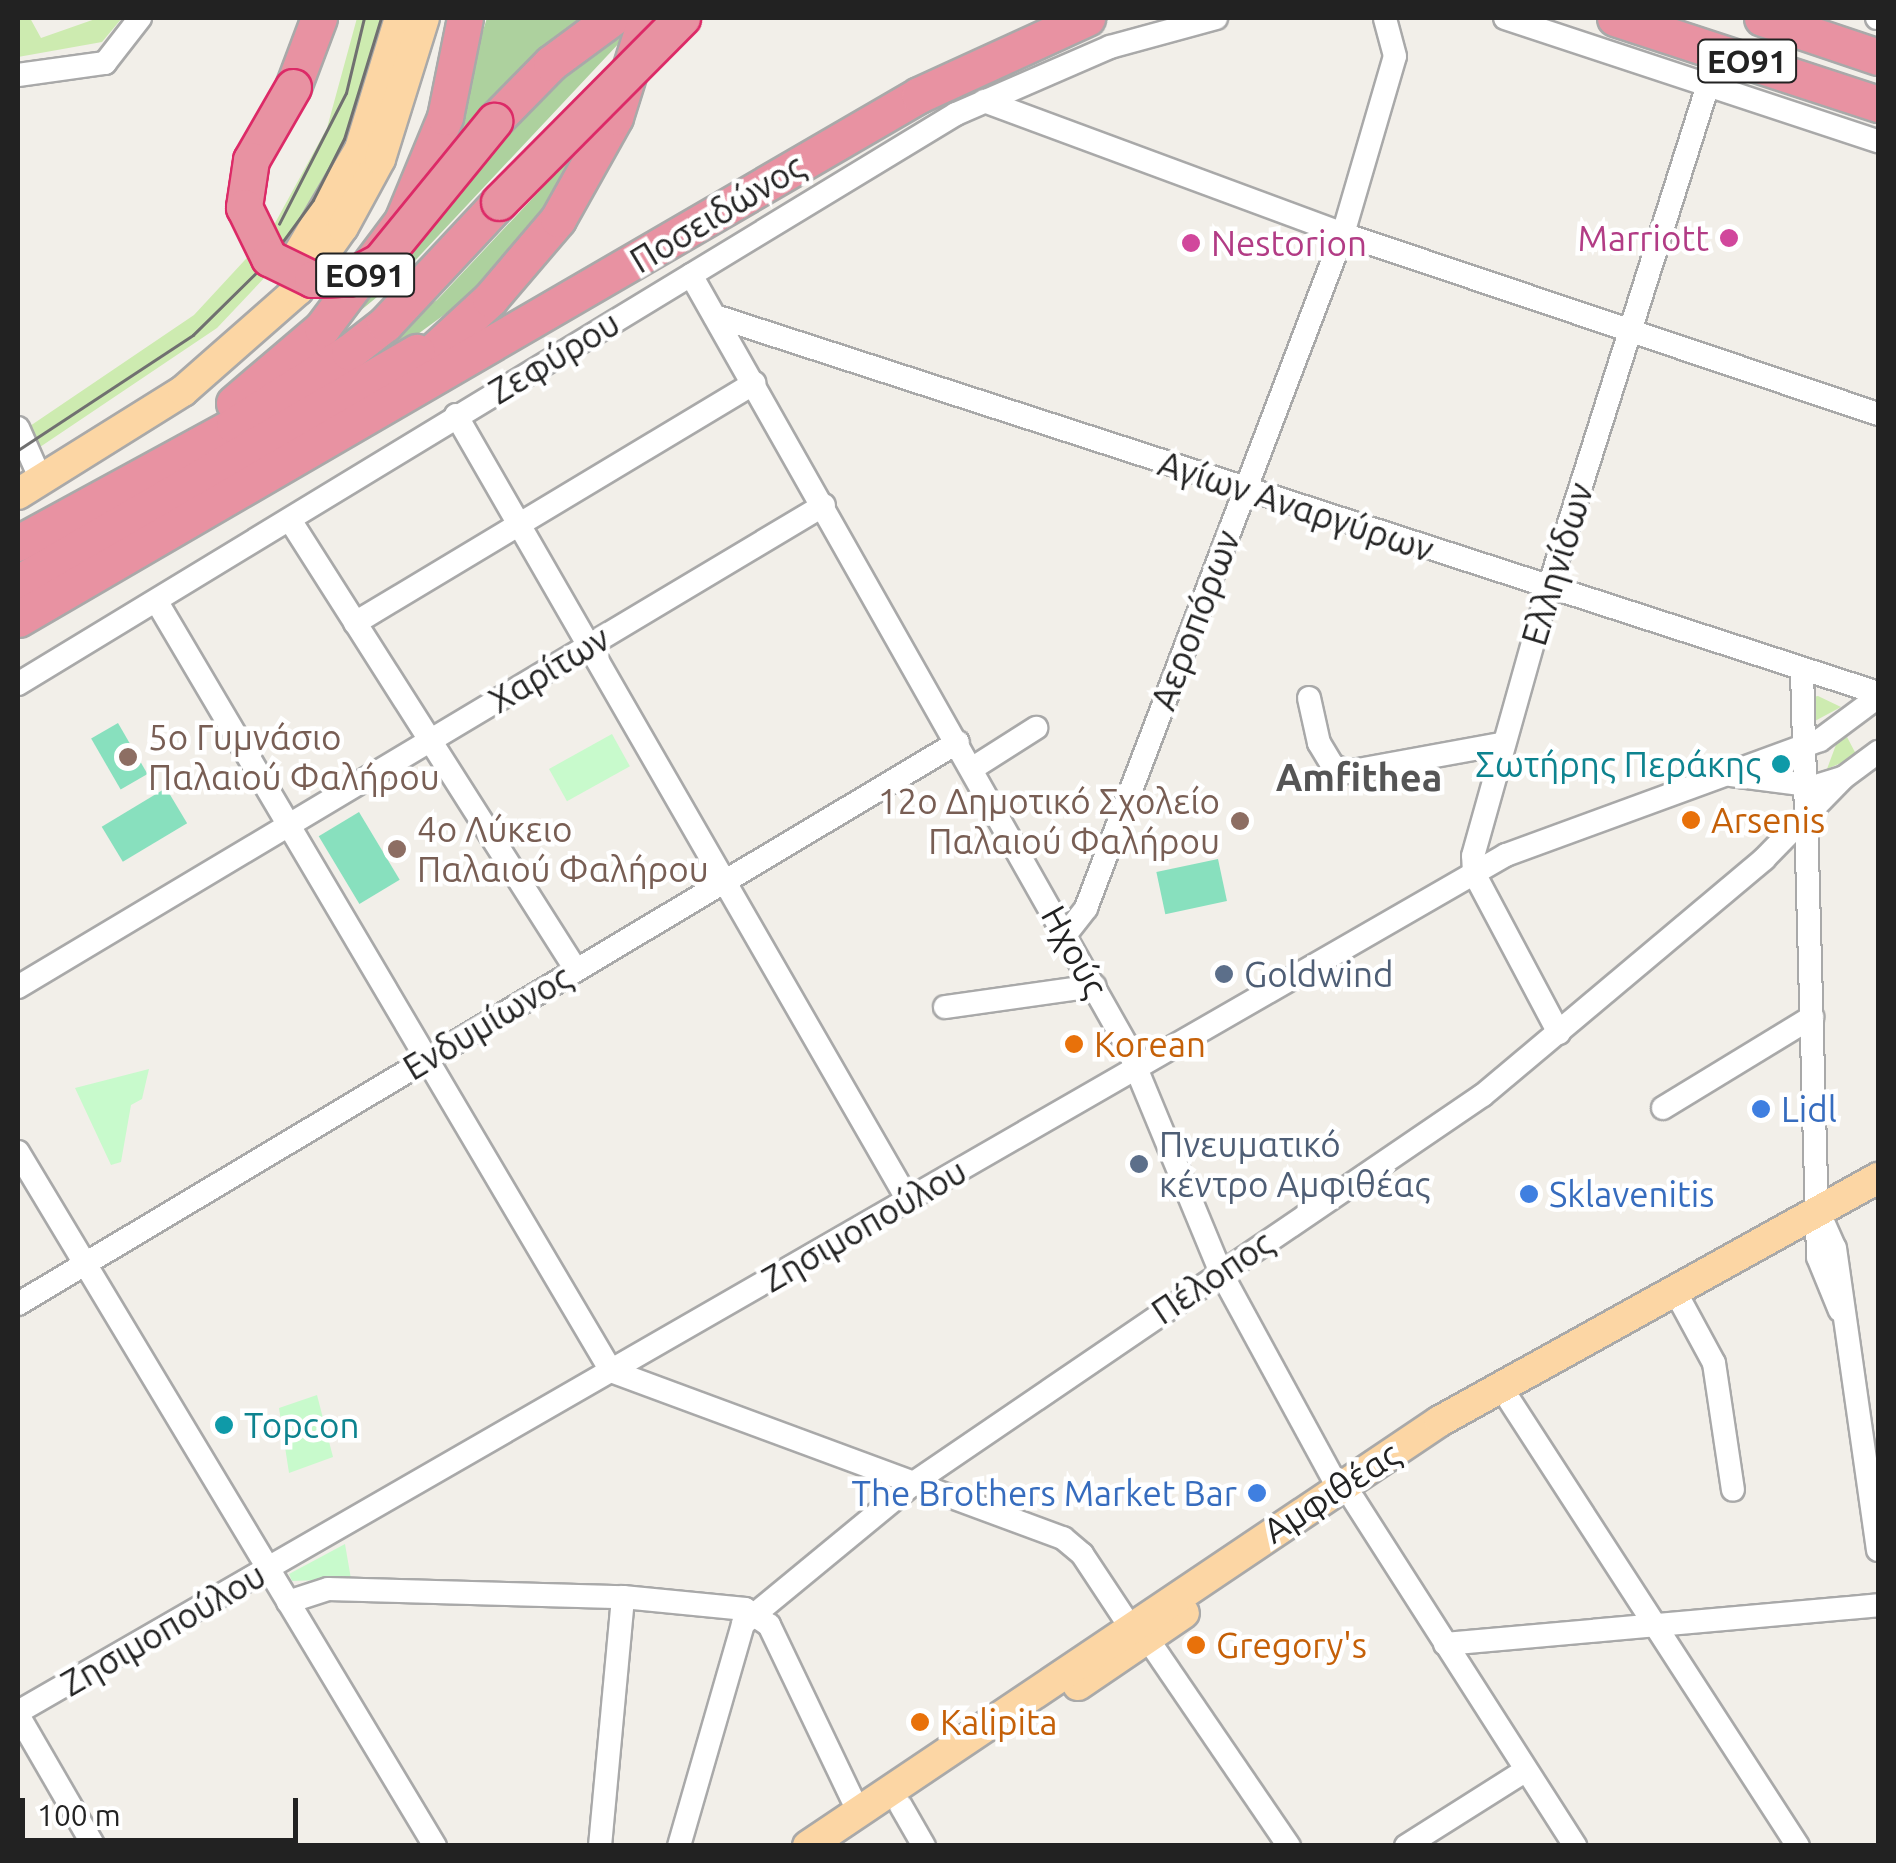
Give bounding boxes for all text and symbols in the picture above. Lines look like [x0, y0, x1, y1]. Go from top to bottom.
road number: ΕΟ91 [1697, 34, 1797, 88]
street label: Ποσειδώνος [622, 145, 812, 281]
place label: Marriott [1578, 217, 1709, 259]
place label: Nestorion [1211, 222, 1367, 264]
marker: Marriott [1718, 227, 1740, 249]
marker: Nestorion [1180, 232, 1202, 254]
road number: ΕΟ91 [315, 248, 415, 302]
street label: Ζεφύρου [481, 302, 627, 412]
street label: Αγίων Αναργύρων [1153, 442, 1439, 570]
street label: Ελληνίδων [1512, 478, 1602, 650]
street label: Αεροπόρων [1142, 524, 1248, 716]
street label: Χαρίτων [481, 617, 617, 721]
place label: 5ο Γυμνάσιο Παλαιού Φαλήρου [148, 716, 440, 798]
place label: Σωτήρης Περάκης [1475, 743, 1761, 785]
marker: 5ο Γυμνάσιο Παλαιού Φαλήρου [117, 746, 139, 768]
marker: Σωτήρης Περάκης [1770, 753, 1792, 775]
district label: Amfithea [1276, 755, 1442, 801]
place label: 12ο Δημοτικό Σχολείο Παλαιού Φαλήρου [878, 780, 1220, 862]
place label: Arsenis [1711, 799, 1825, 841]
place label: 4ο Λύκειο Παλαιού Φαλήρου [417, 808, 709, 890]
marker: Arsenis [1680, 809, 1702, 831]
marker: 12ο Δημοτικό Σχολείο Παλαιού Φαλήρου [1229, 810, 1251, 832]
marker: 4ο Λύκειο Παλαιού Φαλήρου [386, 838, 408, 860]
street label: Ηχούς [1033, 898, 1117, 1004]
place label: Goldwind [1244, 953, 1393, 995]
street label: Ενδυμίωνος [396, 956, 578, 1088]
marker: Goldwind [1213, 963, 1235, 985]
place label: Korean [1094, 1023, 1206, 1065]
marker: Korean [1063, 1033, 1085, 1055]
place label: Lidl [1781, 1088, 1837, 1130]
marker: Lidl [1750, 1098, 1772, 1120]
place label: Πνευματικό κέντρο Αμφιθέας [1159, 1123, 1430, 1205]
street label: Ζησιμοπούλου [754, 1150, 974, 1300]
marker: Πνευματικό κέντρο Αμφιθέας [1128, 1153, 1150, 1175]
place label: Sklavenitis [1549, 1173, 1714, 1215]
marker: Sklavenitis [1518, 1183, 1540, 1205]
street label: Πέλοπος [1144, 1221, 1280, 1333]
place label: Topcon [244, 1404, 359, 1446]
marker: Topcon [213, 1414, 235, 1436]
street label: Αμφιθέας [1255, 1433, 1407, 1551]
place label: The Brothers Market Bar [851, 1472, 1237, 1514]
marker: The Brothers Market Bar [1246, 1482, 1268, 1504]
street label: Ζησιμοπούλου [53, 1554, 273, 1704]
place label: Gregory's [1216, 1624, 1367, 1666]
marker: Gregory's [1185, 1634, 1207, 1656]
place label: Kalipita [940, 1701, 1058, 1743]
marker: Kalipita [909, 1711, 931, 1733]
scale bar [25, 1778, 302, 1840]
text: 100 m [37, 1798, 121, 1832]

